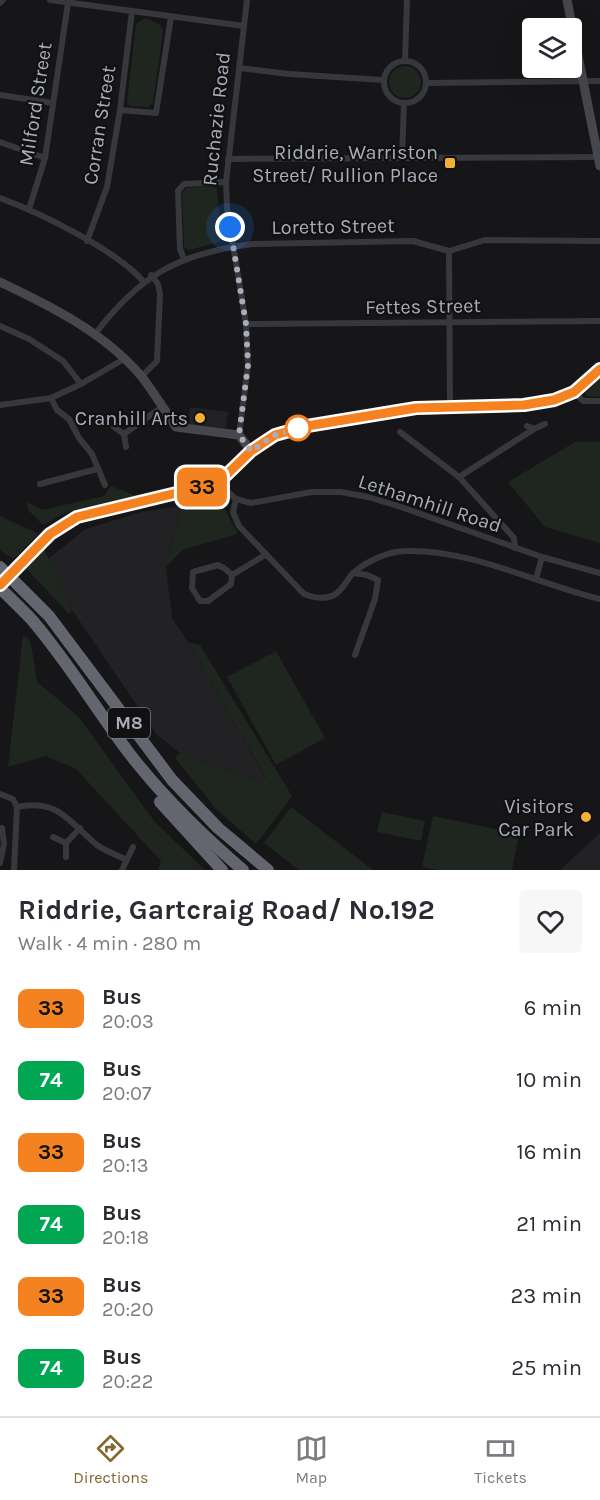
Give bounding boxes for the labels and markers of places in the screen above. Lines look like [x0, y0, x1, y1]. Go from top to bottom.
place label: Riddrie, Warriston Street/ Rullion Place [252, 141, 438, 187]
marker: Riddrie, Warriston Street/ Rullion Place [443, 156, 457, 170]
place label: Cranhill Arts [75, 407, 188, 430]
marker: Cranhill Arts [193, 411, 207, 425]
unlabelled marker [285, 415, 311, 441]
place label: Visitors Car Park [498, 795, 574, 841]
marker: Visitors Car Park [579, 810, 593, 824]

